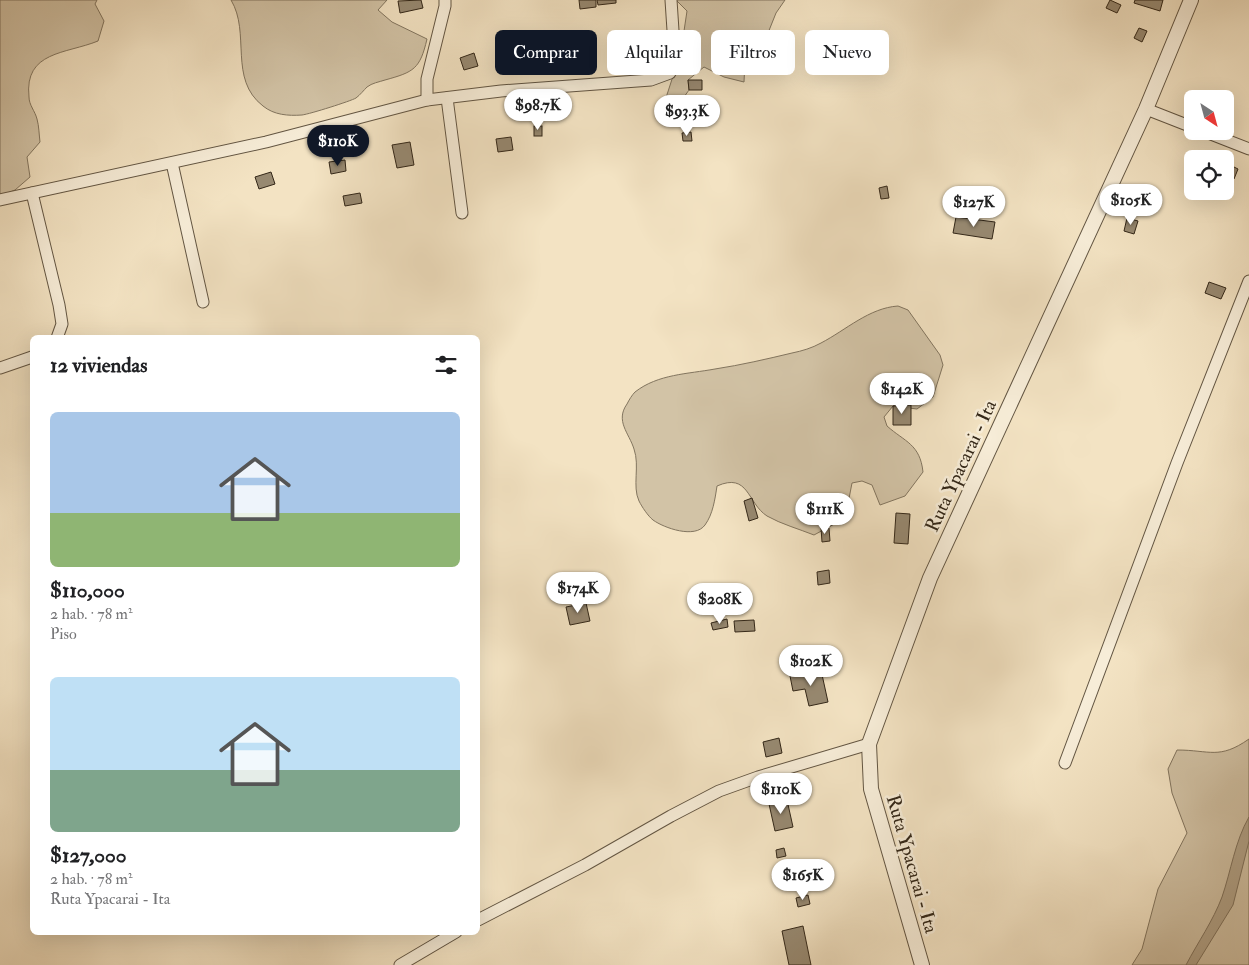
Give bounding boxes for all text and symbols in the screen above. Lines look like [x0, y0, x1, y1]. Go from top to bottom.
chip: Comprar [495, 30, 597, 75]
chip: Alquilar [607, 30, 701, 75]
chip: Filtros [711, 30, 795, 75]
chip: Nuevo [805, 30, 889, 75]
pin: $98.7K [497, 88, 579, 131]
north arrow [1184, 90, 1234, 140]
map controls [1184, 90, 1234, 200]
pin: $93.3K [646, 94, 728, 137]
text: $98.7K [515, 95, 561, 115]
text: $93.3K [665, 101, 709, 121]
pin: $110K [303, 124, 373, 167]
text: $110K [318, 131, 358, 151]
button: locate [1184, 150, 1234, 200]
pin: $105K [1096, 184, 1166, 226]
pin: $127K [939, 186, 1009, 228]
text: $105K [1110, 190, 1152, 210]
text: $127K [953, 192, 995, 212]
icon: filters [432, 351, 460, 379]
text: 12 viviendas [50, 352, 147, 379]
pin: $142K [867, 372, 937, 415]
text: $142K [881, 379, 923, 399]
street label: Ruta Ypacarai - Ita [920, 396, 1003, 536]
icon: home [210, 444, 300, 534]
pin: $111K [790, 492, 860, 535]
text: $111K [806, 499, 844, 519]
pin: $174K [543, 572, 613, 614]
text: $110,000 [50, 577, 125, 604]
text: $174K [557, 578, 599, 598]
pin: $208K [685, 582, 755, 625]
text: $208K [698, 589, 742, 609]
text: 2 hab. · 78 m² [50, 604, 132, 624]
text: Piso [50, 624, 77, 644]
pin: $102K [776, 644, 846, 687]
text: $102K [790, 651, 832, 671]
icon: home [210, 709, 300, 799]
pin: $110K [746, 772, 816, 815]
text: $110K [761, 779, 801, 799]
street label: Ruta Ypacarai - Ita [880, 792, 943, 936]
text: $127,000 [50, 842, 126, 869]
pin: $165K [768, 858, 838, 901]
text: $165K [783, 865, 823, 885]
text: 2 hab. · 78 m² [50, 869, 132, 889]
text: Ruta Ypacarai - Ita [50, 889, 170, 909]

